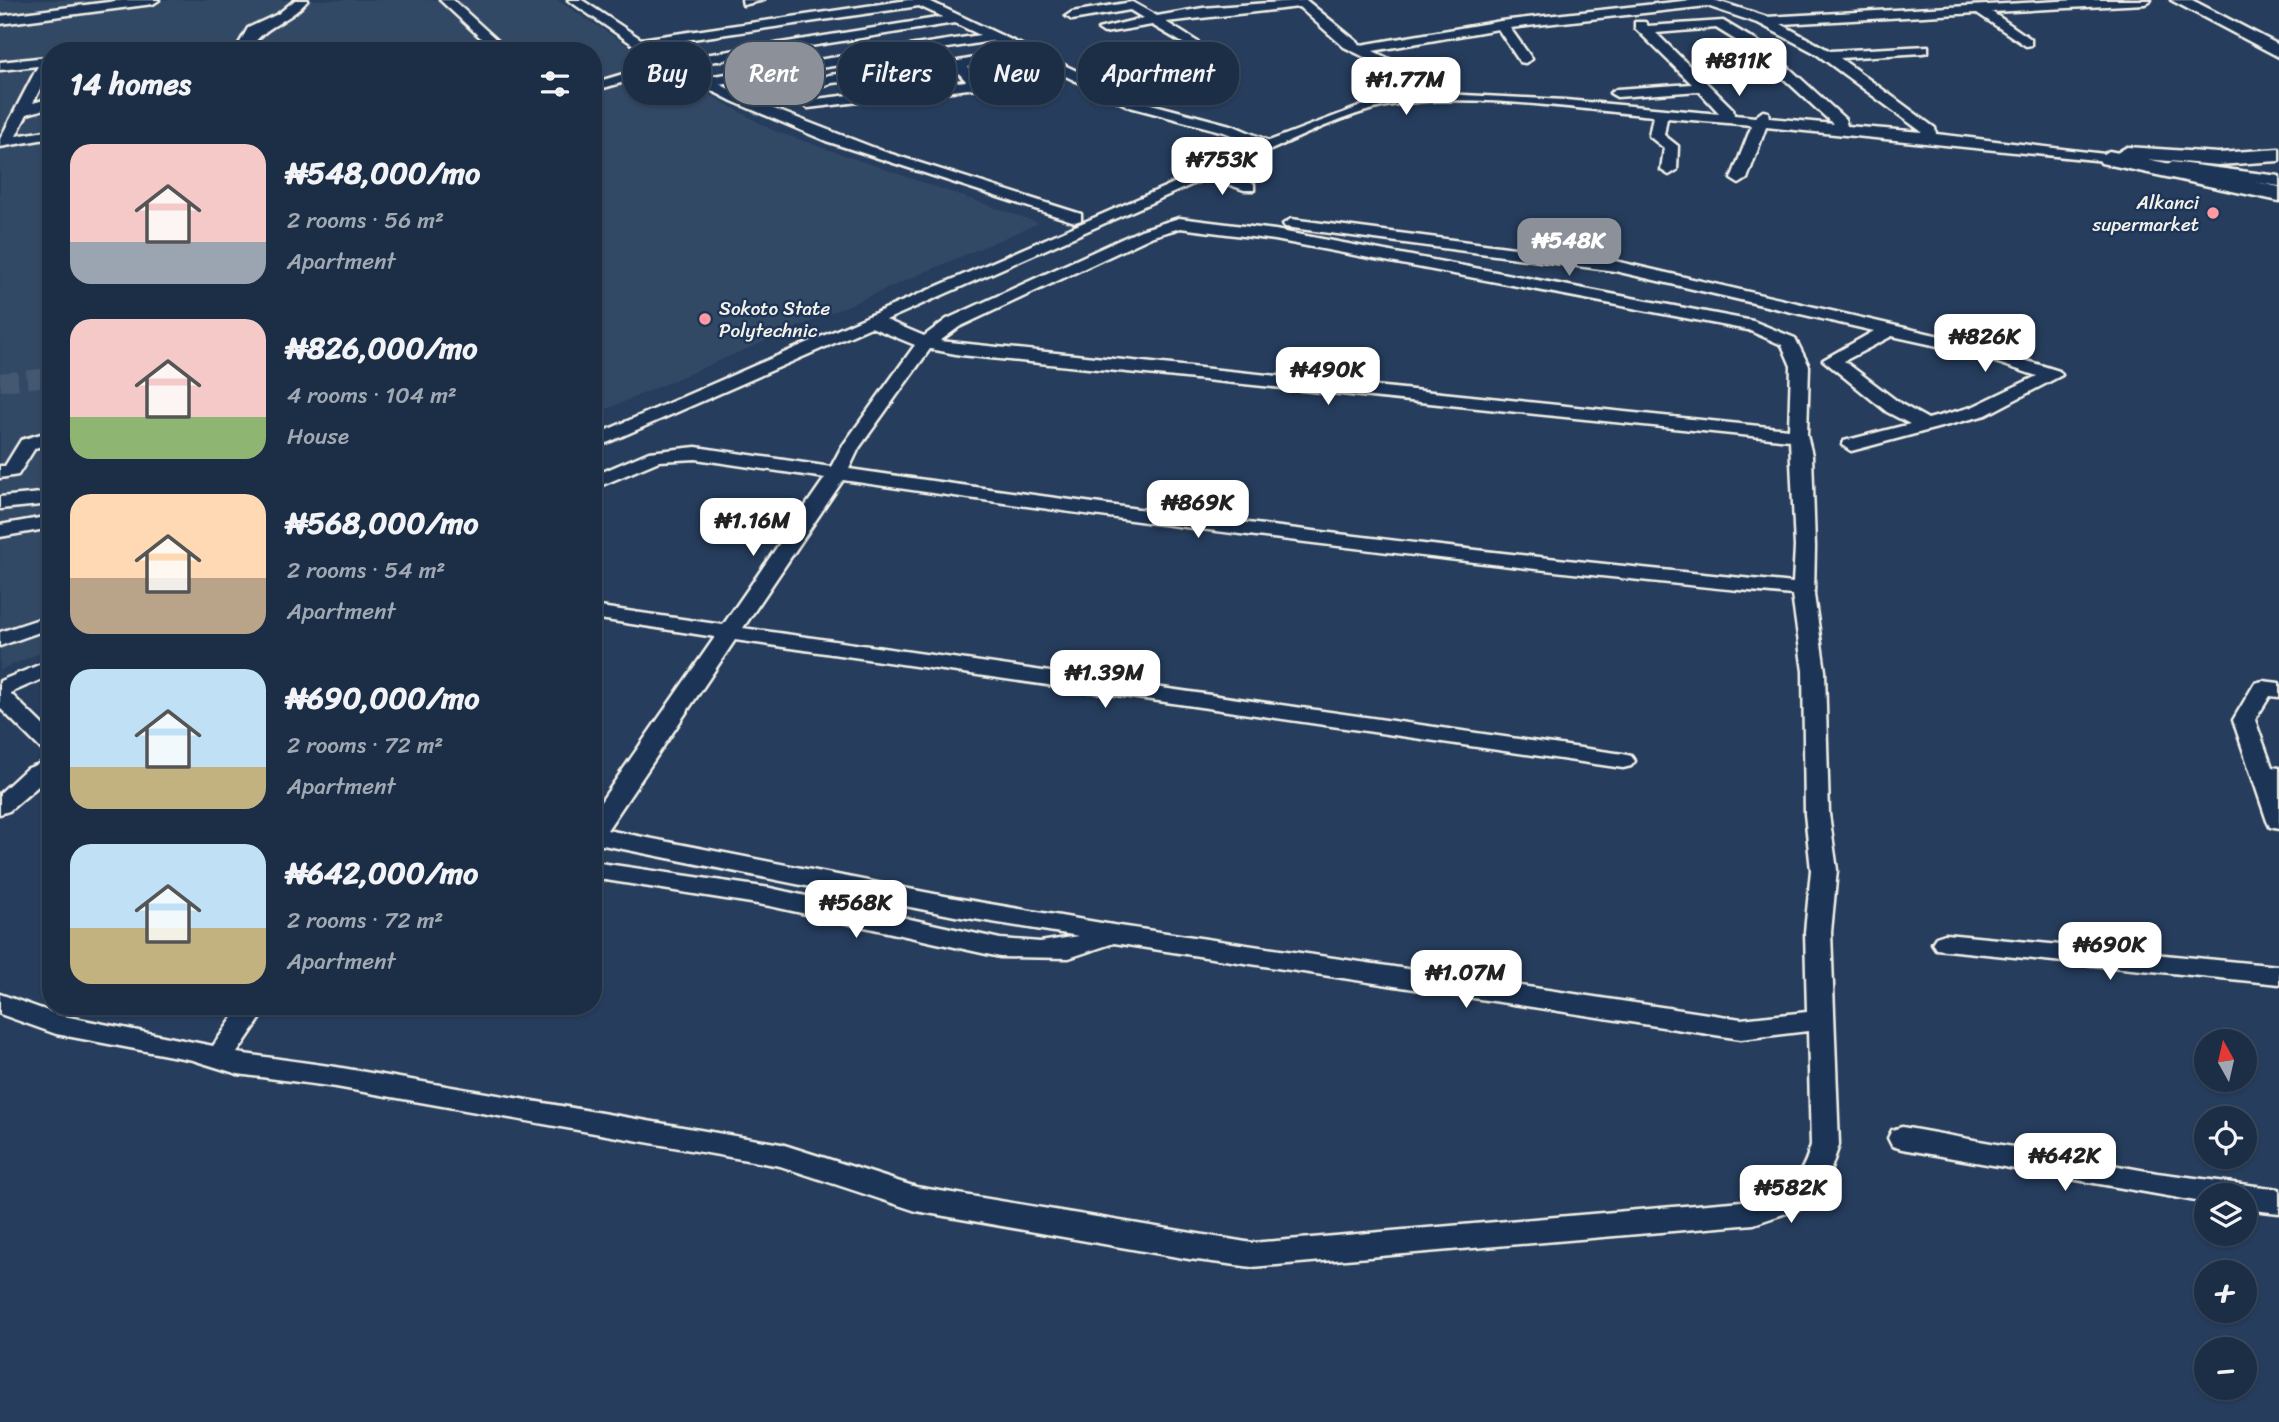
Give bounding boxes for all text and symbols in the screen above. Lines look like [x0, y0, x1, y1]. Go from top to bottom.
pin: ₦811K [1690, 38, 1788, 98]
text: ₦811K [1708, 40, 1770, 81]
chip: Buy [623, 42, 711, 105]
chip: Rent [725, 42, 824, 105]
chip: Filters [838, 42, 956, 105]
chip: New [970, 42, 1064, 105]
chip: Apartment [1078, 42, 1239, 105]
text: 14 homes [70, 57, 191, 111]
pin: ₦1.77M [1349, 58, 1463, 117]
text: ₦1.77M [1367, 59, 1445, 100]
icon: filters [536, 65, 574, 103]
pin: ₦753K [1173, 138, 1271, 197]
text: ₦753K [1187, 139, 1257, 180]
text: ₦548,000/mo [287, 146, 480, 200]
icon: home [126, 172, 210, 256]
place label: Alkanci supermarket [2091, 186, 2200, 241]
text: 2 rooms · 56 m² [287, 200, 444, 241]
marker: Alkanci supermarket [2205, 205, 2221, 221]
pin: ₦548K [1520, 218, 1618, 278]
text: ₦548K [1533, 220, 1605, 261]
text: Apartment [287, 241, 396, 282]
place label: Sokoto State Polytechnic [719, 292, 830, 347]
marker: Sokoto State Polytechnic [697, 311, 713, 327]
pin: ₦826K [1936, 314, 2034, 374]
text: ₦826K [1950, 316, 2020, 357]
text: ₦826,000/mo [287, 321, 478, 375]
icon: home [126, 347, 210, 431]
pin: ₦490K [1279, 348, 1377, 407]
text: ₦490K [1292, 349, 1364, 390]
text: 4 rooms · 104 m² [287, 375, 457, 416]
text: House [287, 416, 349, 457]
pin: ₦869K [1149, 480, 1247, 540]
text: ₦869K [1163, 482, 1233, 523]
text: ₦568,000/mo [287, 496, 479, 550]
pin: ₦1.16M [696, 498, 810, 558]
text: ₦1.16M [716, 500, 790, 541]
icon: home [126, 522, 210, 606]
text: 2 rooms · 54 m² [287, 550, 445, 591]
text: Apartment [287, 591, 396, 632]
pin: ₦1.39M [1048, 650, 1162, 710]
text: ₦1.39M [1066, 652, 1144, 693]
text: ₦690,000/mo [287, 671, 479, 725]
icon: home [126, 697, 210, 781]
text: 2 rooms · 72 m² [287, 725, 443, 766]
text: Apartment [287, 766, 396, 807]
text: ₦642,000/mo [287, 846, 478, 900]
icon: home [126, 872, 210, 956]
pin: ₦568K [807, 880, 905, 940]
text: ₦568K [821, 882, 891, 923]
text: 2 rooms · 72 m² [287, 900, 443, 941]
pin: ₦690K [2061, 922, 2159, 982]
text: ₦690K [2074, 924, 2146, 965]
text: Apartment [287, 941, 396, 982]
pin: ₦1.07M [1409, 950, 1523, 1010]
text: ₦1.07M [1427, 952, 1505, 993]
north arrow [2194, 1029, 2258, 1092]
map controls [2194, 1029, 2257, 1400]
button: locate [2194, 1106, 2257, 1169]
pin: ₦642K [2016, 1134, 2114, 1193]
text: ₦642K [2030, 1135, 2100, 1176]
pin: ₦582K [1742, 1166, 1840, 1225]
text: ₦582K [1756, 1167, 1826, 1208]
button: layers [2194, 1183, 2257, 1246]
button: + [2194, 1260, 2257, 1323]
button: − [2194, 1337, 2257, 1400]

